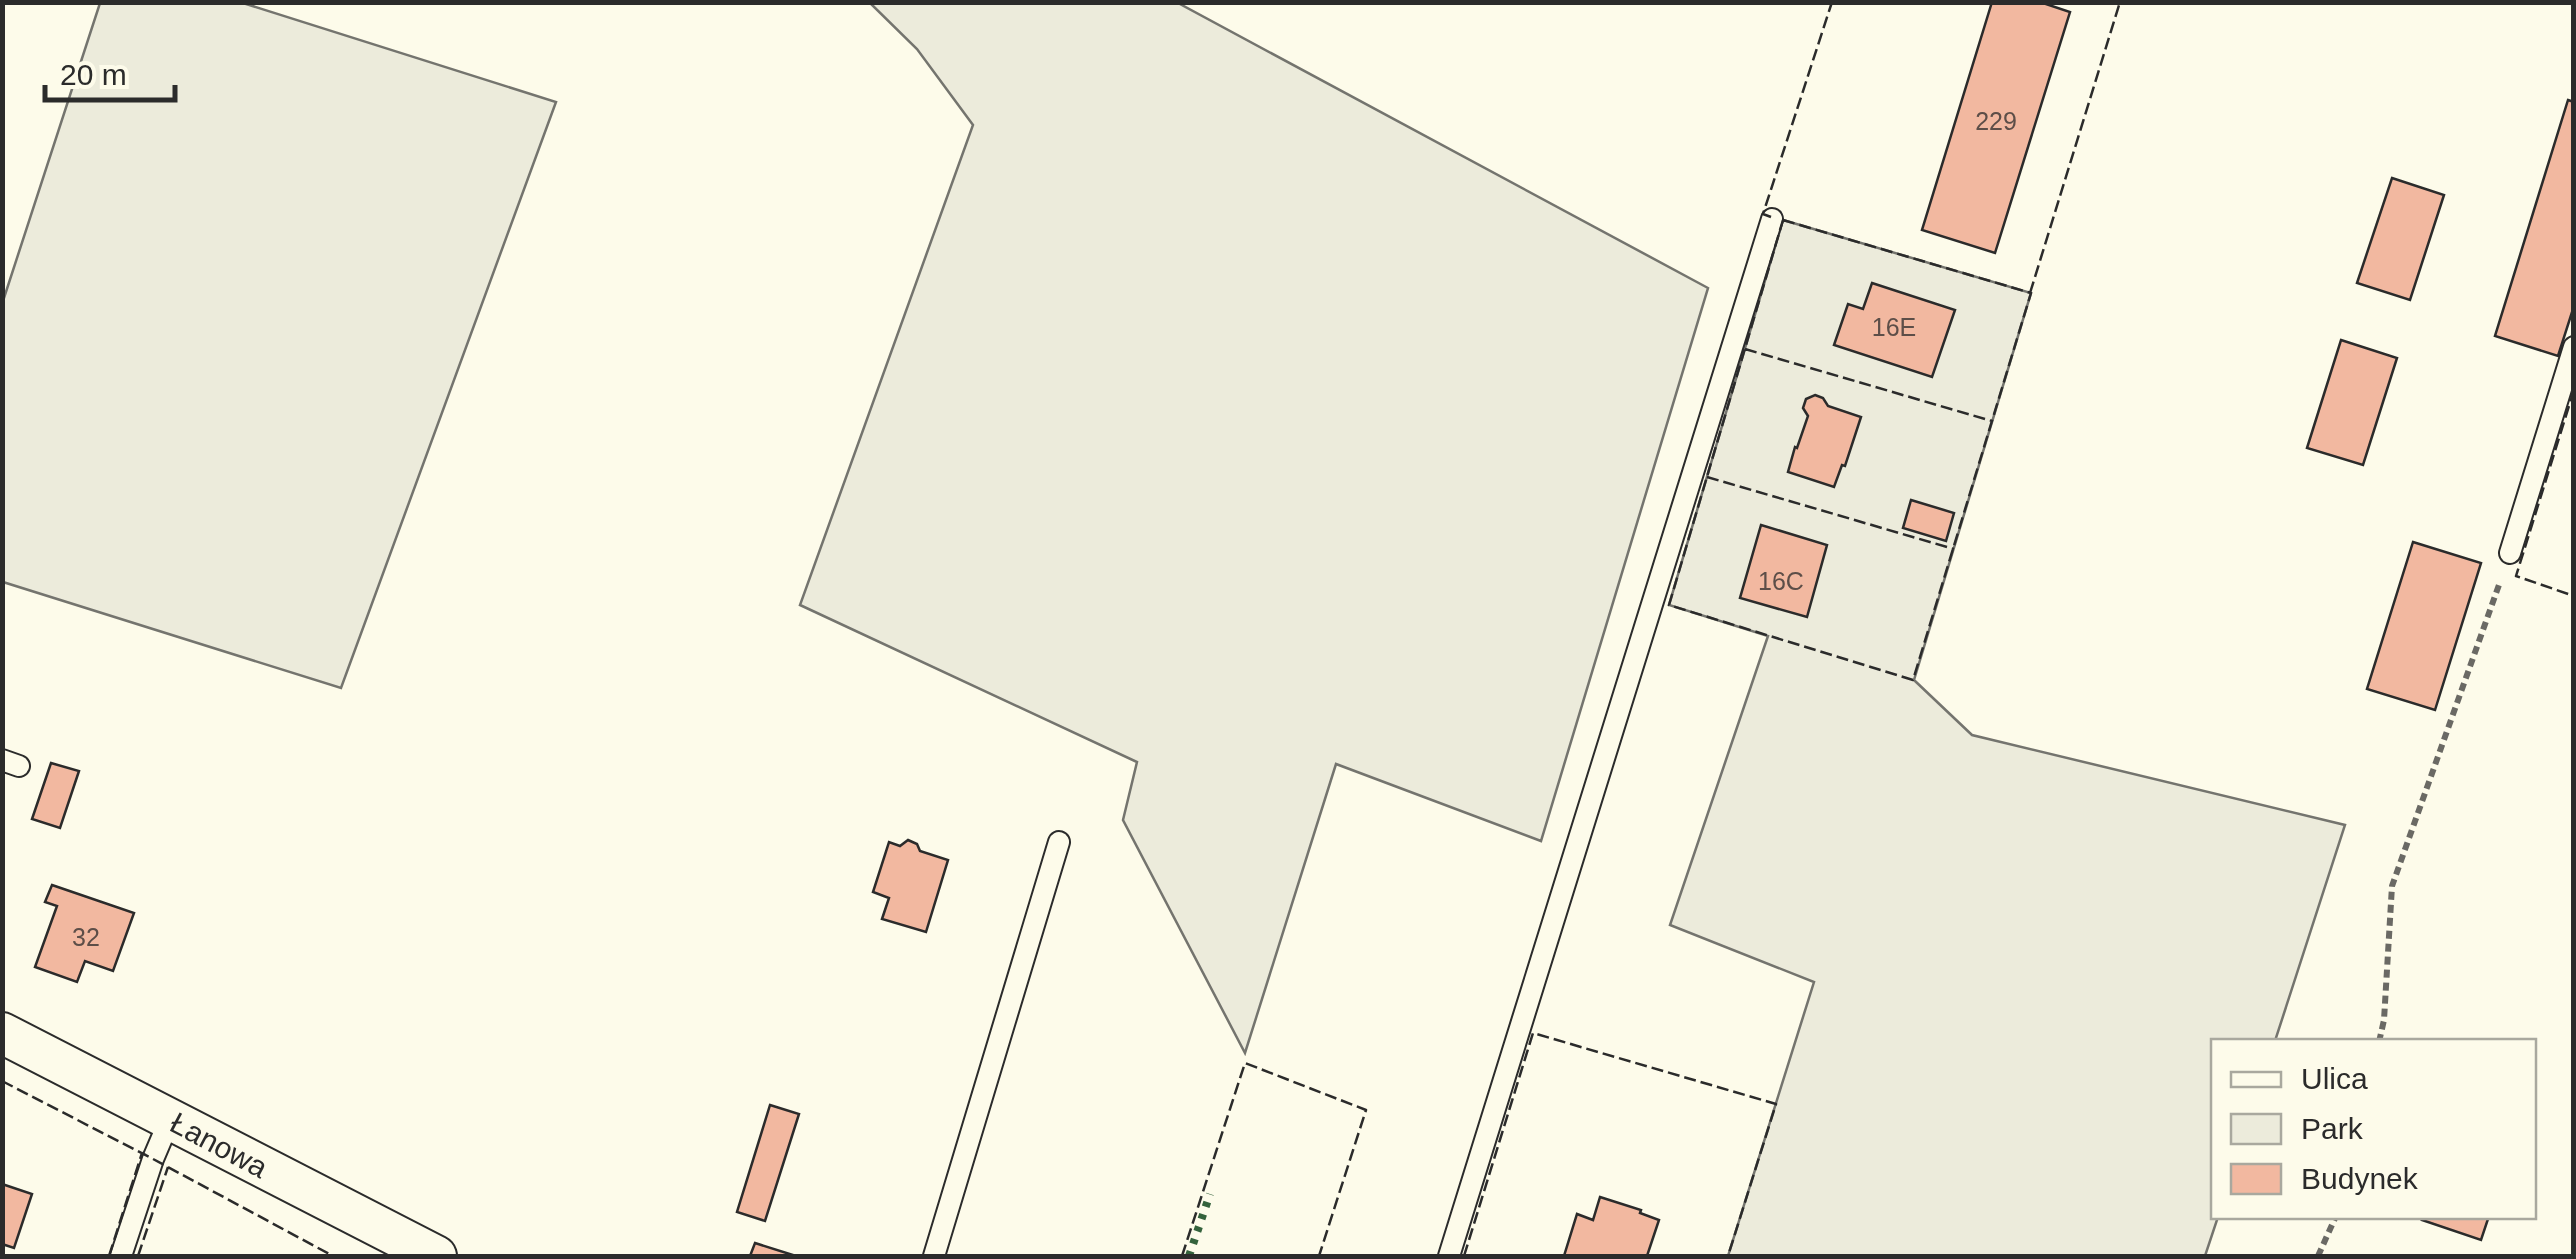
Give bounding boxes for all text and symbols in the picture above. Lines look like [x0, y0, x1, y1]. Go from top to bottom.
scale bar [45, 40, 175, 102]
text: 20 m [60, 58, 127, 91]
house number: 229 [1975, 107, 2017, 135]
house number: 16E [1872, 313, 1916, 341]
house number: 16C [1758, 567, 1804, 595]
house number: 32 [72, 923, 100, 951]
legend [2211, 1039, 2536, 1219]
text: Ulica [2301, 1062, 2368, 1095]
street label: Łanowa [165, 1106, 273, 1184]
text: Park [2301, 1112, 2364, 1145]
text: Budynek [2301, 1162, 2419, 1195]

